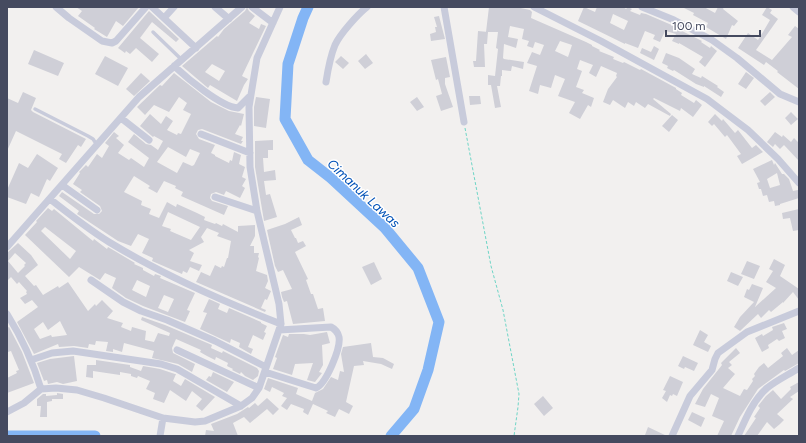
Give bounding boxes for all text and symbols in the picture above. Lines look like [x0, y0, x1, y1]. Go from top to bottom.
scale bar [666, 12, 760, 38]
text: 100 m [672, 19, 706, 33]
water label: Cimanuk Lawas [324, 156, 403, 231]

